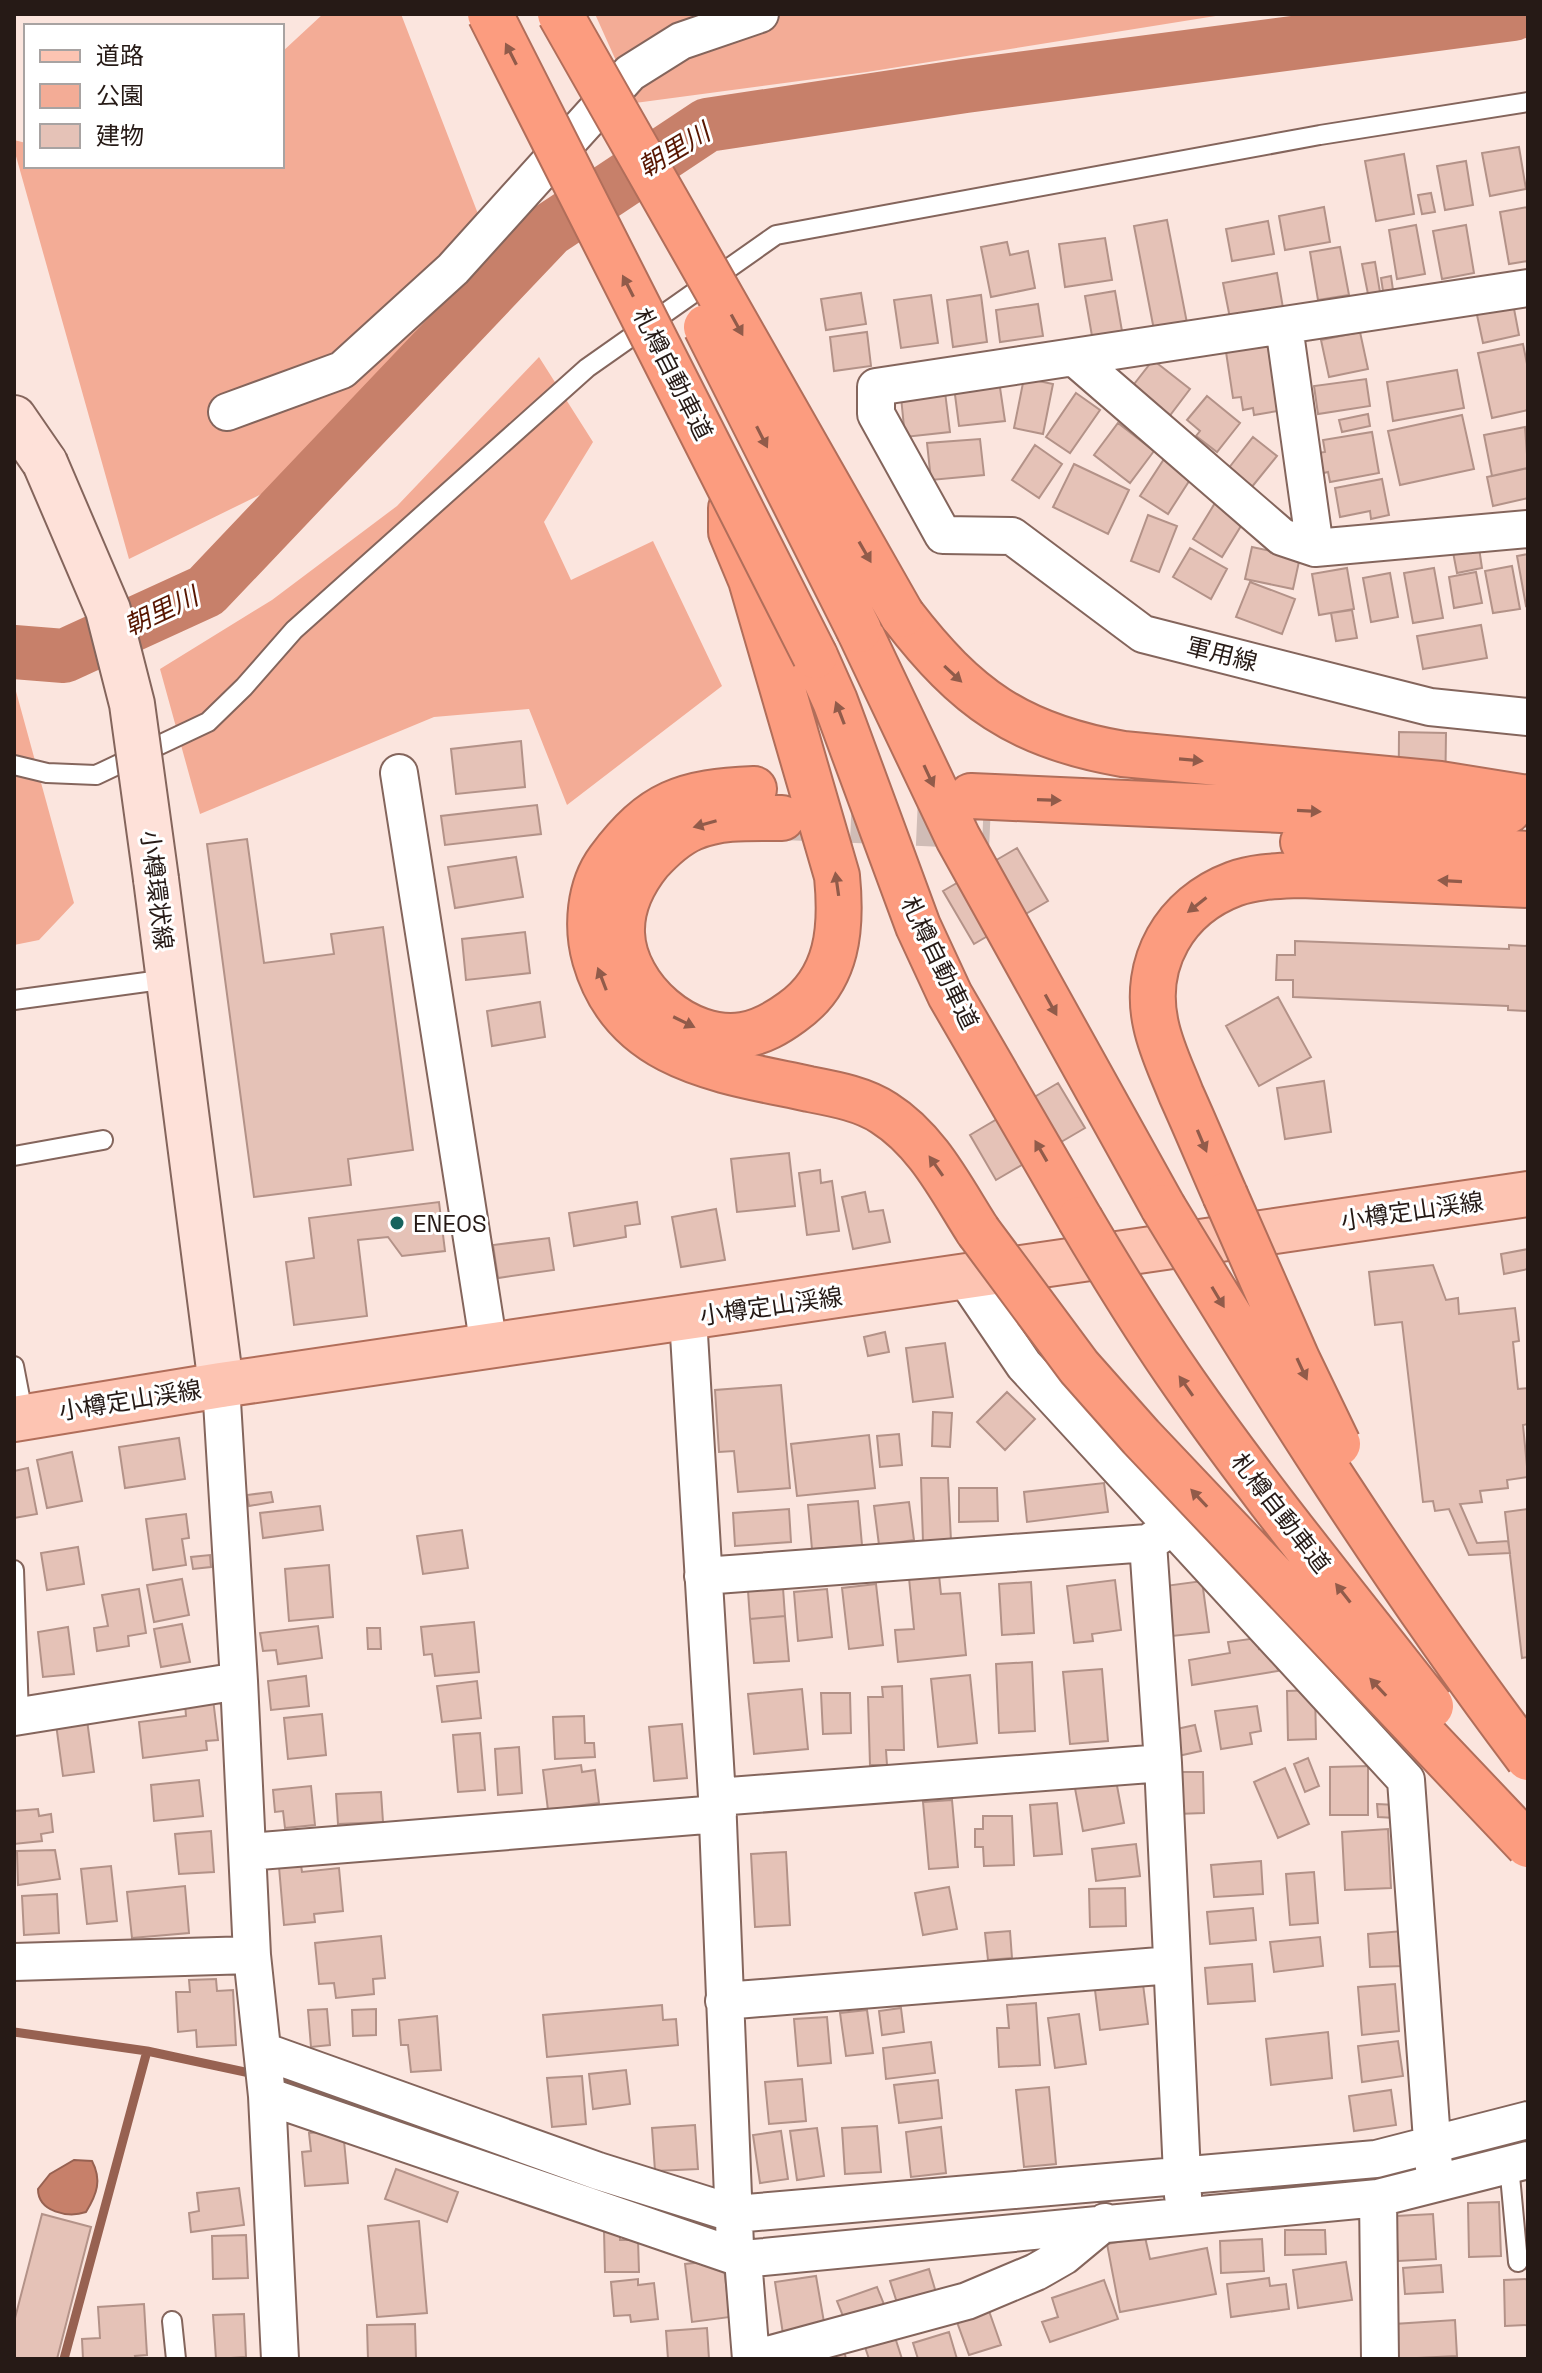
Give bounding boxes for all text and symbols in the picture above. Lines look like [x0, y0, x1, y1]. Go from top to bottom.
legend [24, 24, 284, 168]
text: 道路 [96, 40, 144, 71]
one-way arrow [504, 43, 517, 66]
text: 公園 [96, 80, 144, 111]
water label: 朝里川 [632, 114, 719, 185]
text: 建物 [96, 120, 144, 151]
one-way arrow [622, 275, 635, 298]
street label: 札樽自動車道 [627, 303, 719, 445]
one-way arrow [730, 314, 744, 336]
one-way arrow [755, 426, 769, 449]
one-way arrow [858, 540, 872, 563]
water label: 朝里川 [118, 578, 206, 643]
street label: 軍用線 [1183, 630, 1261, 678]
one-way arrow [943, 665, 962, 683]
one-way arrow [833, 701, 846, 725]
one-way arrow [1179, 754, 1204, 767]
one-way arrow [922, 764, 936, 787]
one-way arrow [1037, 793, 1062, 806]
one-way arrow [1297, 805, 1322, 818]
one-way arrow [692, 818, 716, 831]
street label: 小樽環状線 [134, 829, 180, 951]
one-way arrow [830, 871, 843, 896]
one-way arrow [1437, 874, 1462, 887]
street label: 札樽自動車道 [895, 891, 985, 1035]
one-way arrow [1187, 897, 1207, 913]
one-way arrow [595, 967, 608, 991]
one-way arrow [1044, 994, 1058, 1016]
one-way arrow [673, 1015, 696, 1029]
one-way arrow [1195, 1130, 1208, 1153]
one-way arrow [1034, 1140, 1048, 1163]
one-way arrow [929, 1155, 944, 1176]
street label: 小樽定山渓線 [1339, 1186, 1485, 1236]
place label: ENEOS [413, 1208, 487, 1239]
marker: ENEOS [388, 1214, 406, 1232]
street label: 小樽定山渓線 [698, 1281, 844, 1331]
one-way arrow [1210, 1287, 1225, 1308]
one-way arrow [1295, 1357, 1308, 1380]
street label: 小樽定山渓線 [56, 1373, 204, 1427]
one-way arrow [1178, 1375, 1194, 1396]
street label: 札樽自動車道 [1224, 1447, 1338, 1579]
one-way arrow [1190, 1489, 1209, 1508]
one-way arrow [1335, 1583, 1351, 1603]
one-way arrow [1369, 1678, 1388, 1697]

